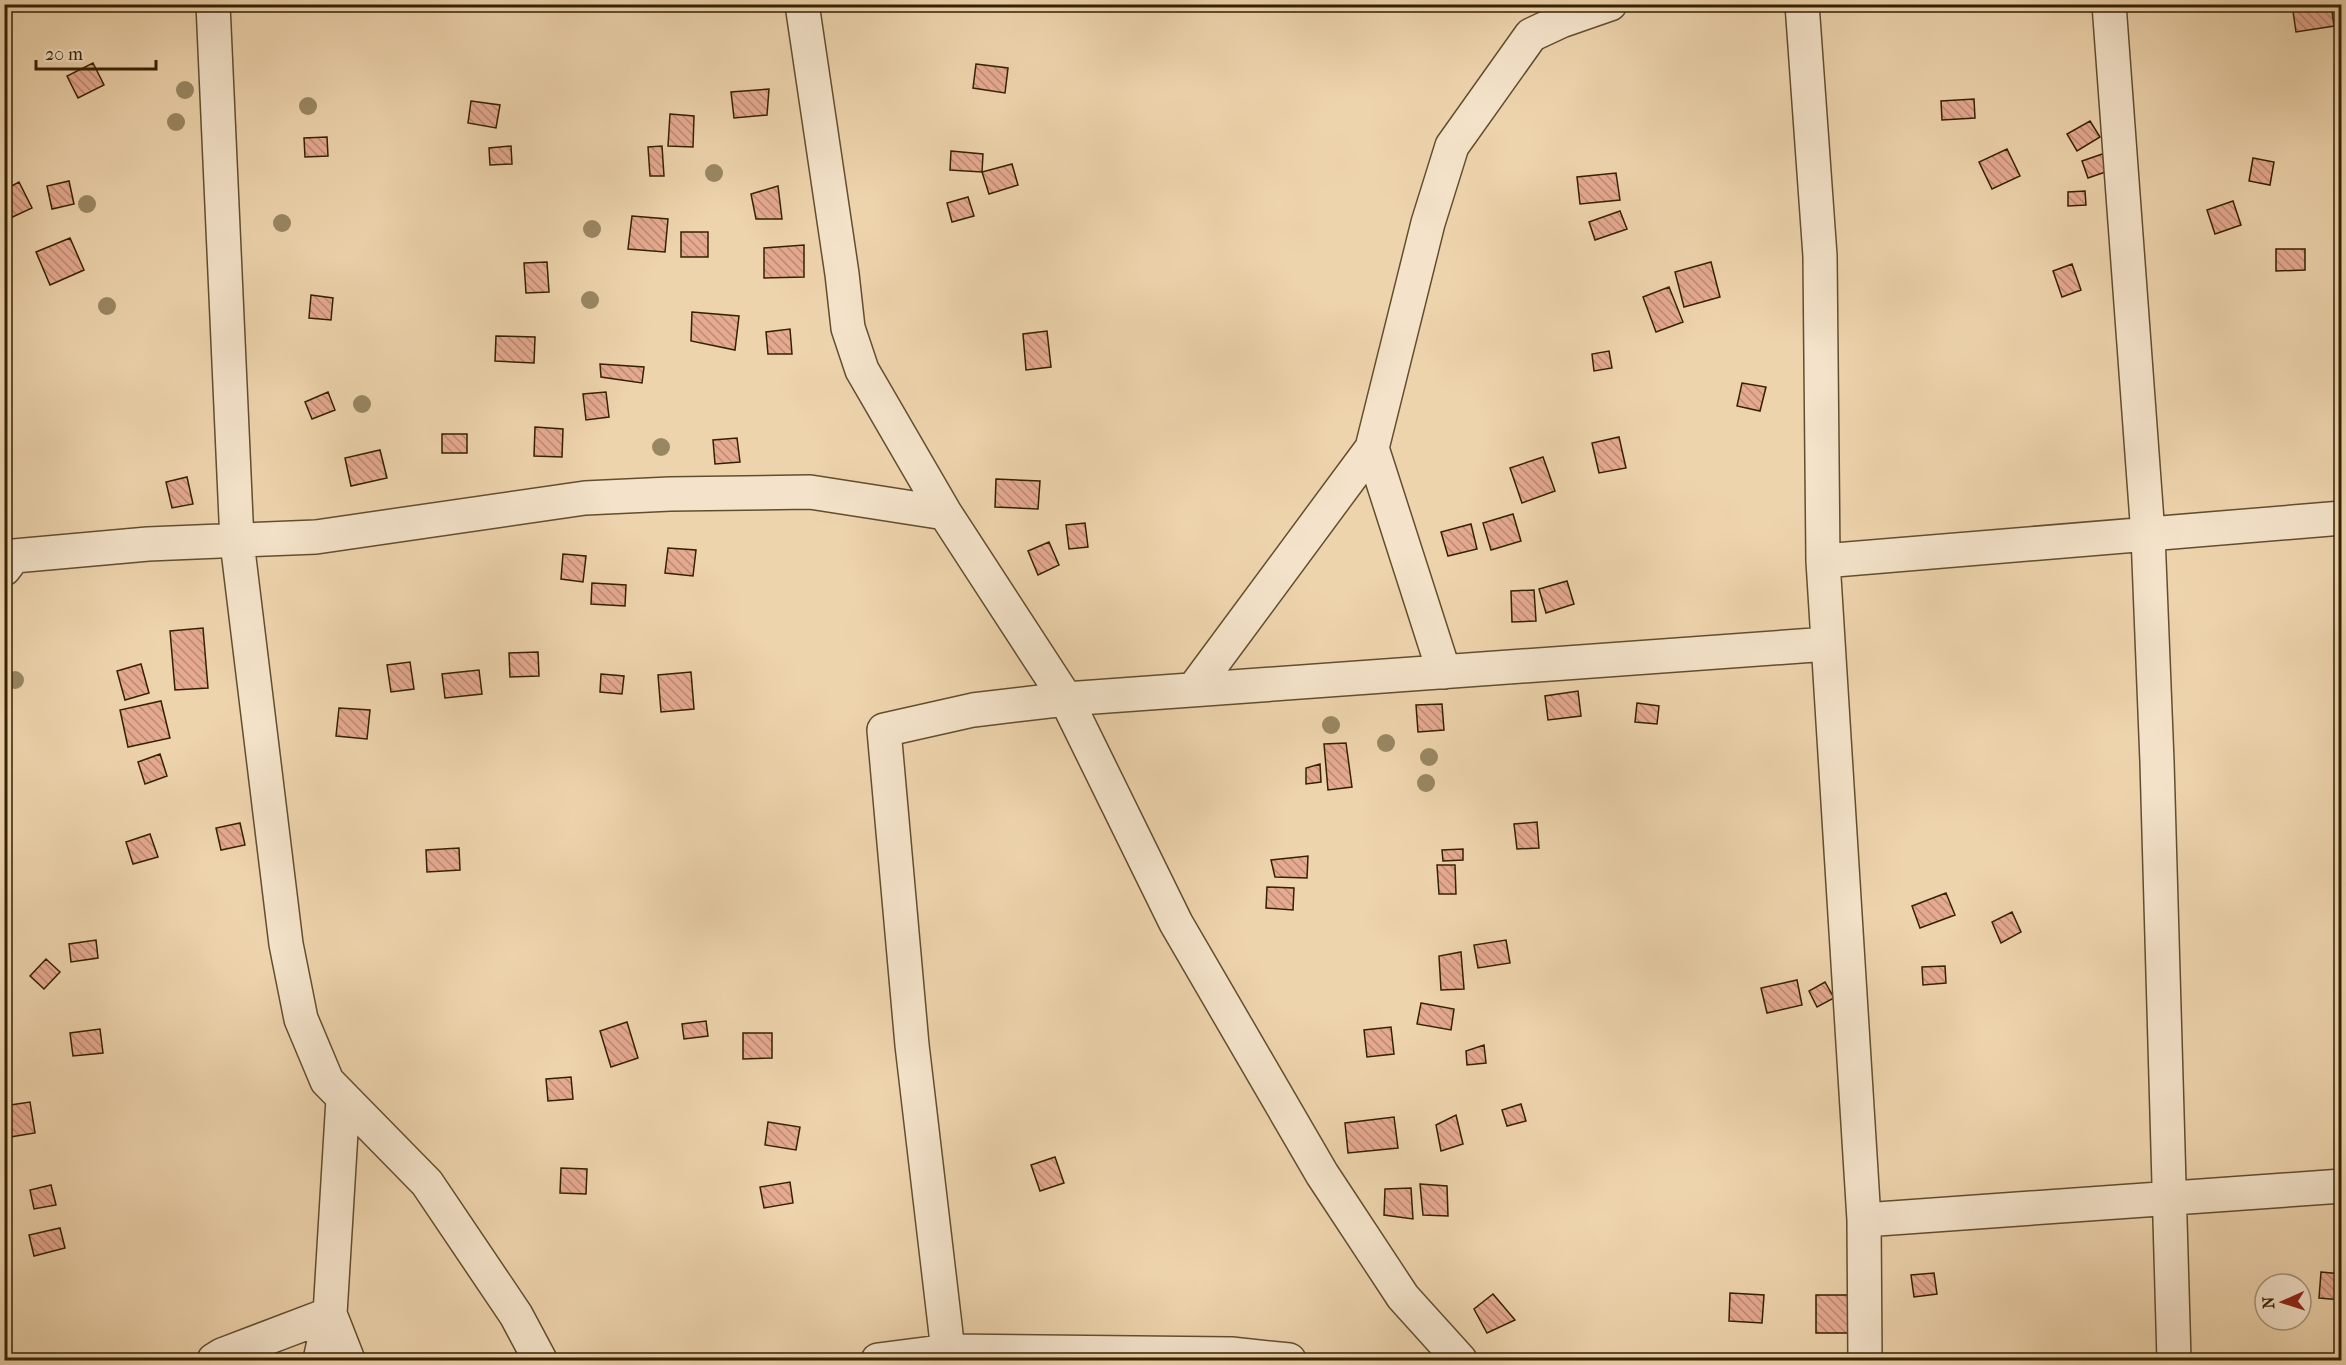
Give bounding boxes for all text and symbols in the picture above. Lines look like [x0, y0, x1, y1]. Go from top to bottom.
scale bar [36, 33, 156, 71]
text: 20 m [45, 44, 83, 65]
north arrow [2253, 1272, 2313, 1332]
text: N [2259, 1295, 2278, 1309]

